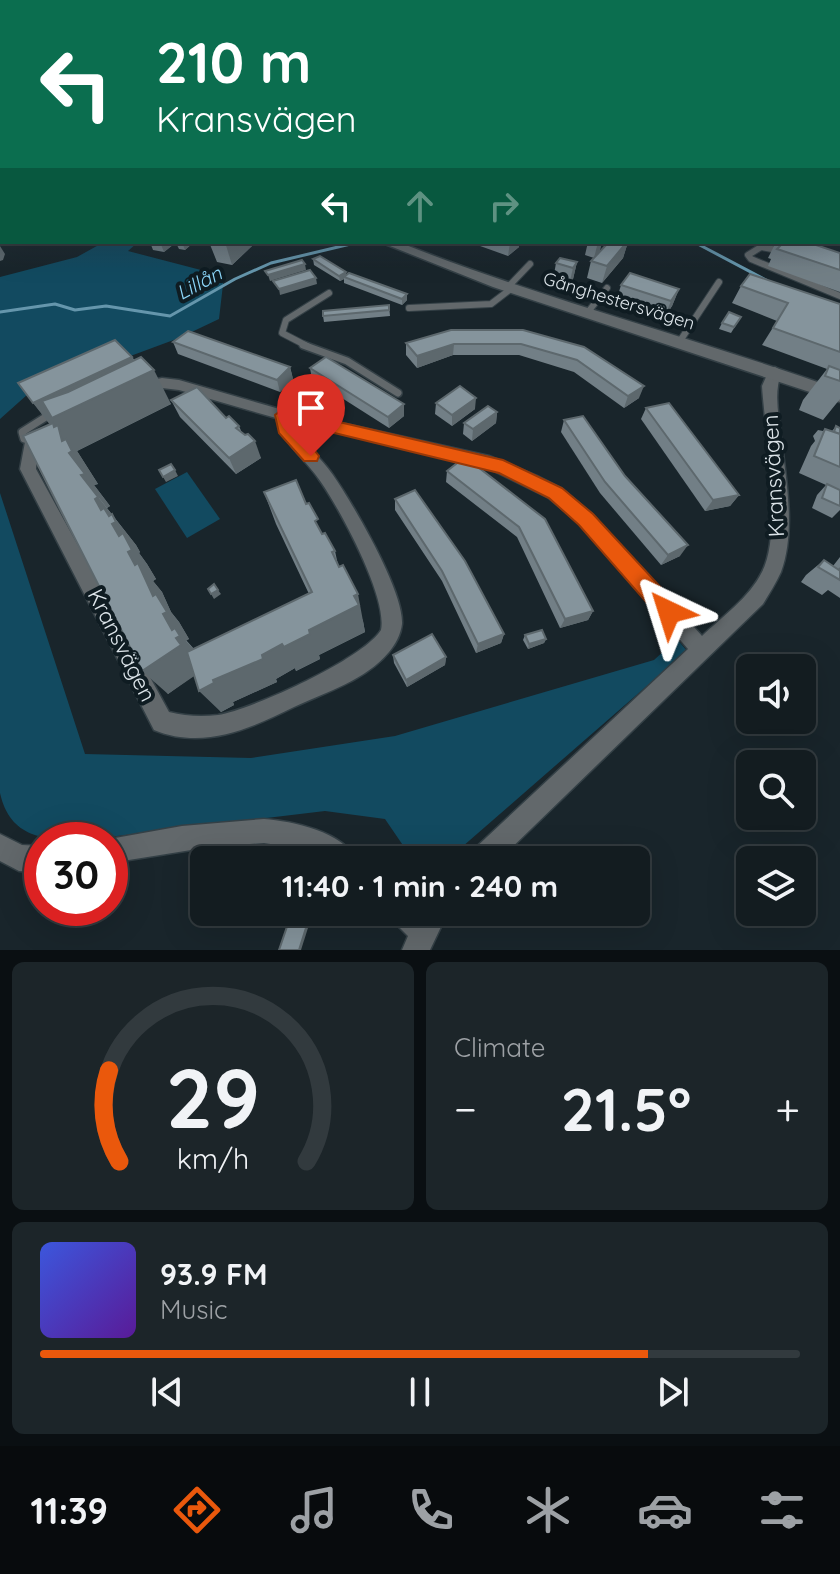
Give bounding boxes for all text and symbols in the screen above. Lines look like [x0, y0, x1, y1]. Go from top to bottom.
text: 210 m [156, 27, 311, 97]
icon: left [24, 32, 128, 136]
text: Kransvägen [156, 96, 357, 141]
icon: left [314, 184, 358, 228]
icon: ahead [398, 184, 442, 228]
icon: right [482, 184, 526, 228]
water label: Lillån [172, 260, 226, 305]
street label: Gånghestersvägen [540, 266, 698, 335]
pin [277, 374, 345, 456]
icon: arrive [289, 386, 333, 430]
street label: Kransvägen [756, 414, 790, 538]
position arrow [627, 570, 711, 654]
street label: Kransvägen [82, 584, 162, 706]
map controls [736, 654, 816, 926]
button: sound [736, 654, 816, 734]
button: search [736, 750, 816, 830]
speed limit sign: 30 [24, 822, 128, 926]
button: layers [736, 846, 816, 926]
text: 11:40 · 1 min · 240 m [282, 867, 558, 905]
text: Climate [454, 1031, 545, 1064]
text: 29 [166, 1045, 260, 1149]
text: 21.5° [561, 1071, 691, 1146]
text: − [454, 1081, 477, 1136]
text: + [775, 1081, 800, 1136]
text: km/h [177, 1140, 249, 1176]
text: 93.9 FM [160, 1255, 268, 1293]
text: Music [160, 1293, 228, 1326]
icon: previous [145, 1370, 189, 1414]
icon: pause [398, 1370, 442, 1414]
icon: next [651, 1370, 695, 1414]
icon: directions [169, 1482, 225, 1538]
icon: music [286, 1482, 342, 1538]
icon: phone [403, 1482, 459, 1538]
icon: climate [520, 1482, 576, 1538]
icon: car [637, 1482, 693, 1538]
icon: filters [754, 1482, 810, 1538]
text: 11:39 [30, 1488, 108, 1533]

